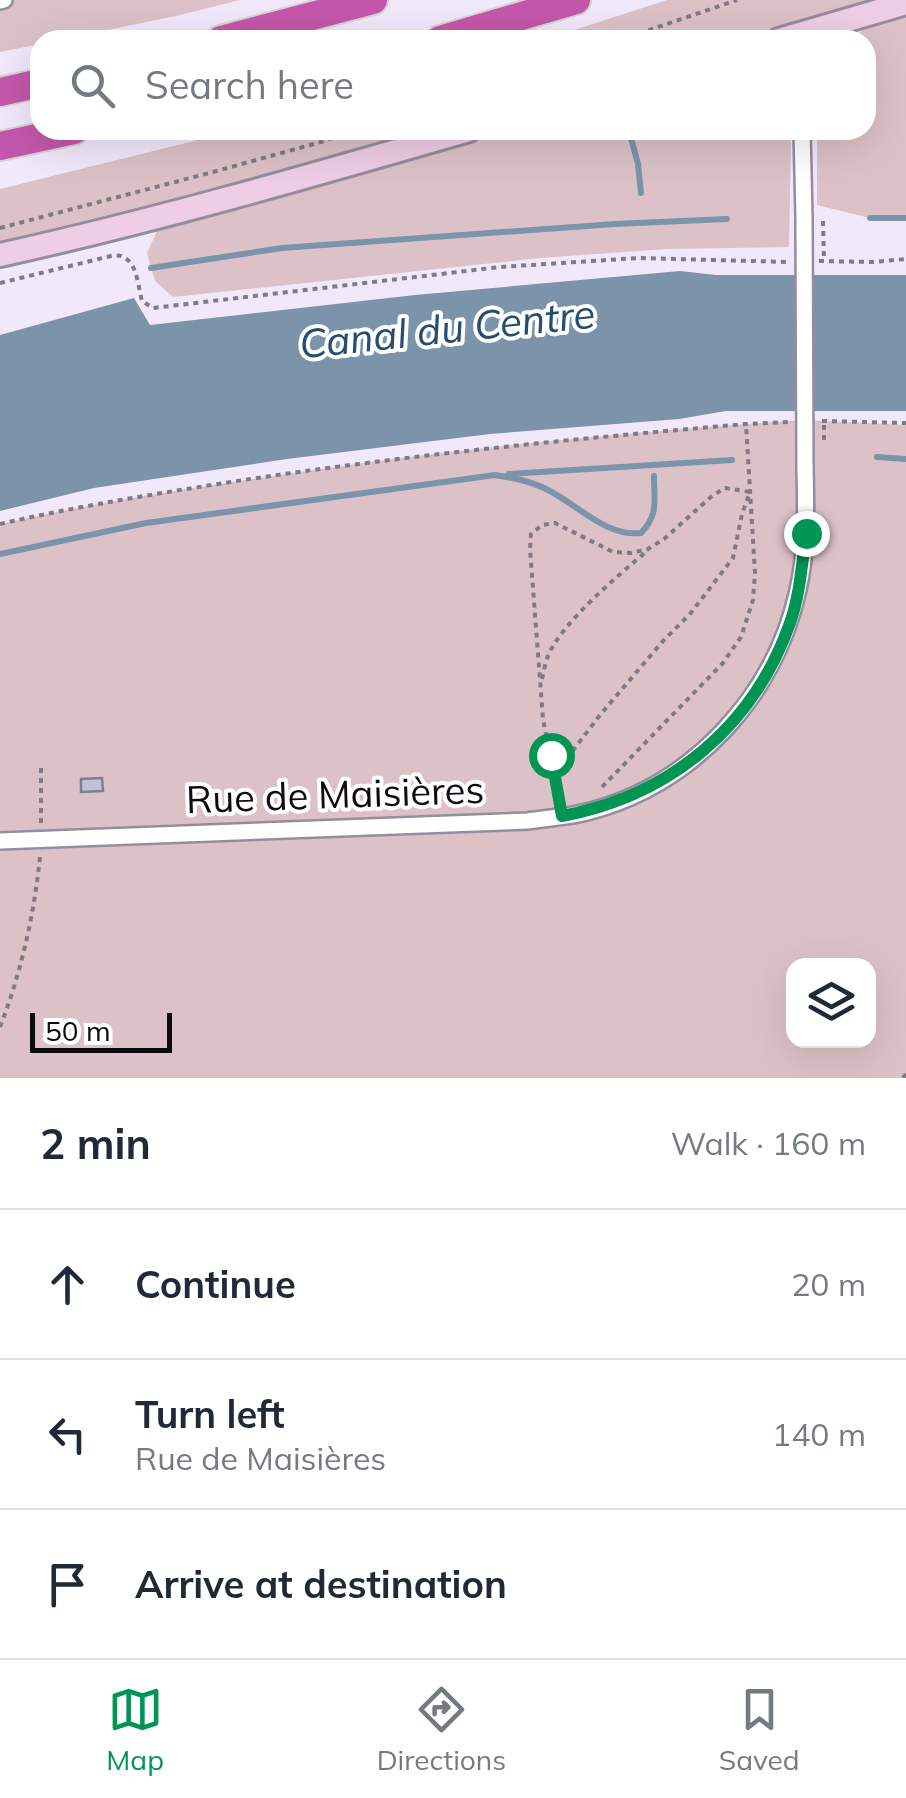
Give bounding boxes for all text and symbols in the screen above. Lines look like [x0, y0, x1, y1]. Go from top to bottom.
search box [30, 30, 876, 140]
icon: search [65, 58, 120, 113]
text: Search here [145, 61, 354, 109]
water label: Canal du Centre [297, 288, 597, 368]
route end [784, 511, 830, 557]
route start [529, 733, 575, 779]
street label: Rue de Maisières [185, 765, 485, 823]
map controls [786, 958, 876, 1048]
button: layers [786, 958, 876, 1048]
scale bar [30, 1008, 172, 1052]
text: 50 m [45, 1013, 111, 1048]
text: 2 min [40, 1117, 151, 1170]
text: Walk · 160 m [671, 1123, 866, 1163]
icon: ahead [40, 1257, 95, 1312]
text: Continue [135, 1260, 296, 1308]
text: 20 m [791, 1264, 866, 1304]
text: Turn left [135, 1390, 285, 1438]
icon: left [40, 1407, 95, 1462]
text: 140 m [772, 1414, 866, 1454]
text: Rue de Maisières [135, 1438, 386, 1478]
icon: arrive [40, 1557, 95, 1612]
text: Arrive at destination [135, 1560, 507, 1608]
tab: Map [106, 1682, 164, 1777]
tab: Directions [377, 1682, 506, 1777]
tab: Saved [719, 1682, 800, 1777]

